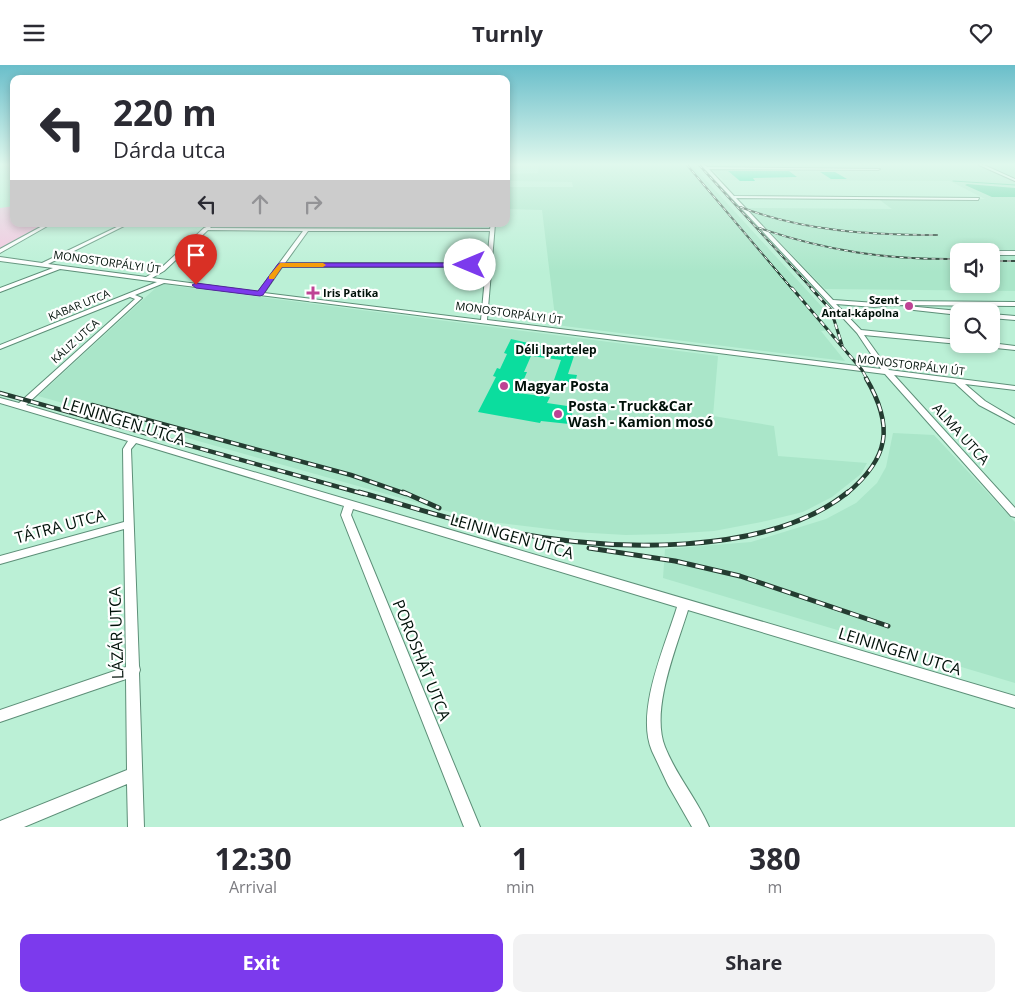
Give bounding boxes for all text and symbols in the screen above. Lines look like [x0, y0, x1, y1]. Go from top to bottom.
text: Turnly [472, 18, 543, 48]
icon: menu [20, 19, 48, 47]
icon: heart [967, 19, 995, 47]
text: 220 m [113, 89, 217, 136]
icon: left [30, 95, 95, 160]
text: Dárda utca [113, 134, 226, 164]
icon: left [193, 190, 221, 218]
icon: ahead [246, 190, 274, 218]
icon: right [299, 190, 327, 218]
pin [175, 234, 217, 285]
position arrow [443, 238, 495, 290]
icon: arrive [182, 241, 210, 269]
map controls [950, 243, 1000, 353]
button: sound [950, 243, 1000, 293]
street label: MONOSTORPÁLYI ÚT [52, 247, 162, 276]
street label: KABAR UTCA [46, 285, 112, 324]
place label: Iris Patika [323, 285, 378, 300]
marker: Iris Patika [307, 287, 319, 299]
place label: Szent Antal-kápolna [821, 292, 899, 320]
street label: MONOSTORPÁLYI ÚT [454, 298, 564, 327]
marker: Szent Antal-kápolna [903, 300, 915, 312]
button: search [950, 303, 1000, 353]
street label: KÁLIZ UTCA [47, 315, 102, 366]
district label: Déli Ipartelep [515, 341, 597, 358]
street label: MONOSTORPÁLYI ÚT [856, 350, 966, 379]
place label: Magyar Posta [514, 376, 609, 395]
marker: Magyar Posta [498, 380, 510, 392]
street label: LEININGEN UTCA [60, 392, 189, 450]
place label: Posta - Truck&Car Wash - Kamion mosó [568, 396, 714, 431]
street label: ALMA UTCA [929, 399, 994, 469]
marker: Posta - Truck&Car Wash - Kamion mosó [552, 408, 564, 420]
street label: TÁTRA UTCA [12, 503, 108, 549]
street label: LEININGEN UTCA [448, 508, 577, 564]
street label: LÁZÁR UTCA [103, 586, 129, 680]
street label: POROSHÁT UTCA [388, 596, 457, 725]
street label: LEININGEN UTCA [836, 622, 965, 680]
text: 12:30 [214, 838, 292, 879]
text: 1 [512, 838, 529, 879]
text: 380 [749, 838, 801, 879]
text: Arrival [229, 876, 277, 898]
text: min [506, 876, 535, 898]
text: m [767, 876, 782, 898]
button: Exit [20, 934, 503, 992]
button: Share [513, 934, 995, 992]

